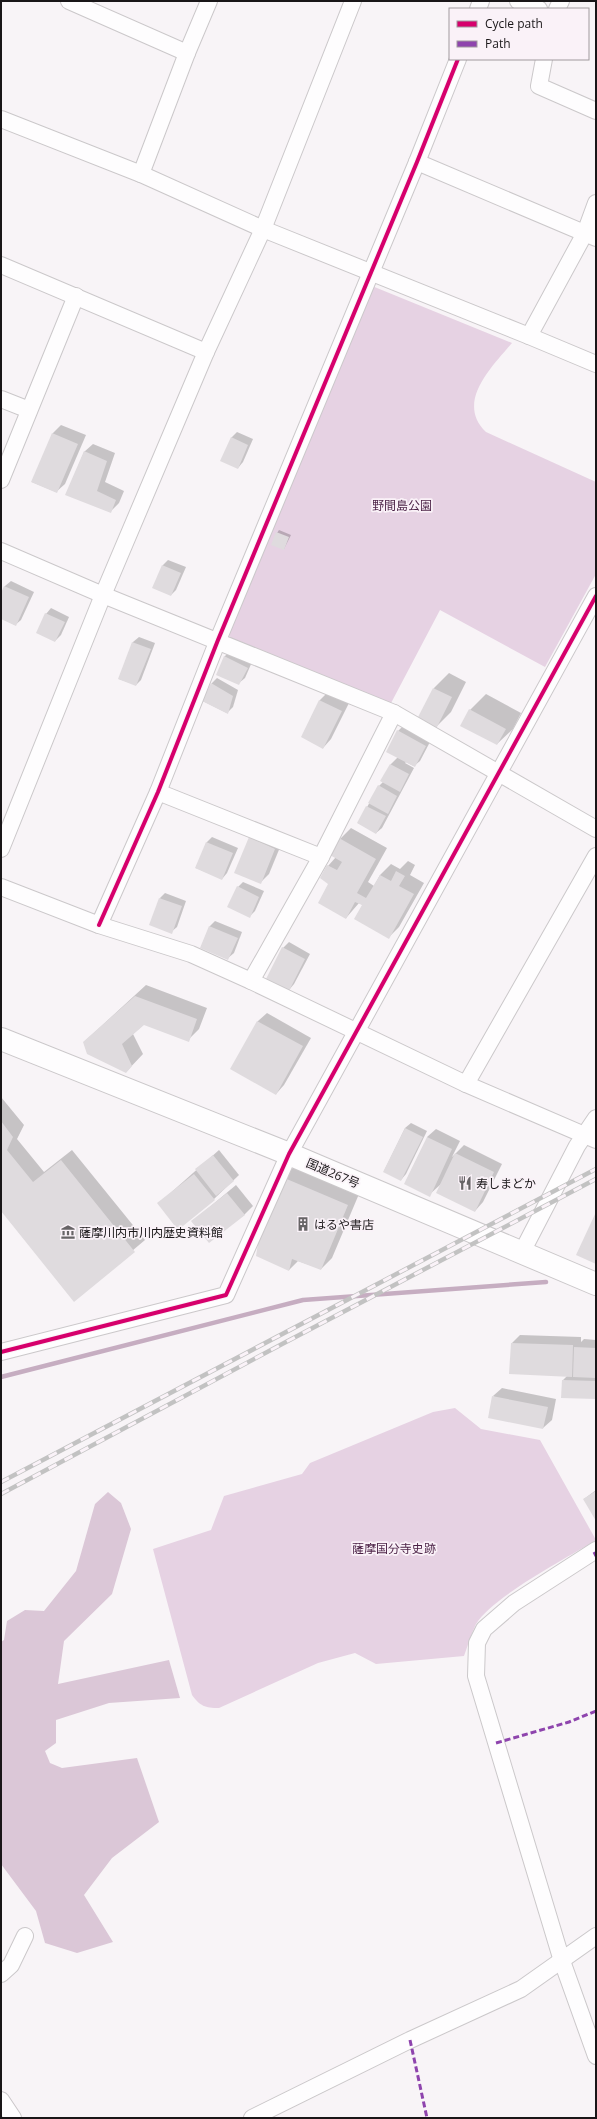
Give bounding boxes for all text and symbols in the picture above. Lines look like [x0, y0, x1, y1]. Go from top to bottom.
legend [449, 8, 589, 60]
text: Cycle path [485, 15, 543, 32]
text: Path [485, 35, 511, 52]
park label: 野間島公園 [372, 497, 432, 514]
street label: 国道267号 [304, 1154, 362, 1192]
restaurant icon: 寿しまどか [457, 1175, 473, 1191]
place label: 寿しまどか [476, 1175, 536, 1192]
building icon: はるや書店 [295, 1216, 311, 1232]
place label: はるや書店 [314, 1216, 374, 1233]
museum icon: 薩摩川内市川内歴史資料館 [60, 1224, 76, 1240]
place label: 薩摩川内市川内歴史資料館 [79, 1224, 223, 1241]
park label: 薩摩国分寺史跡 [352, 1540, 436, 1557]

